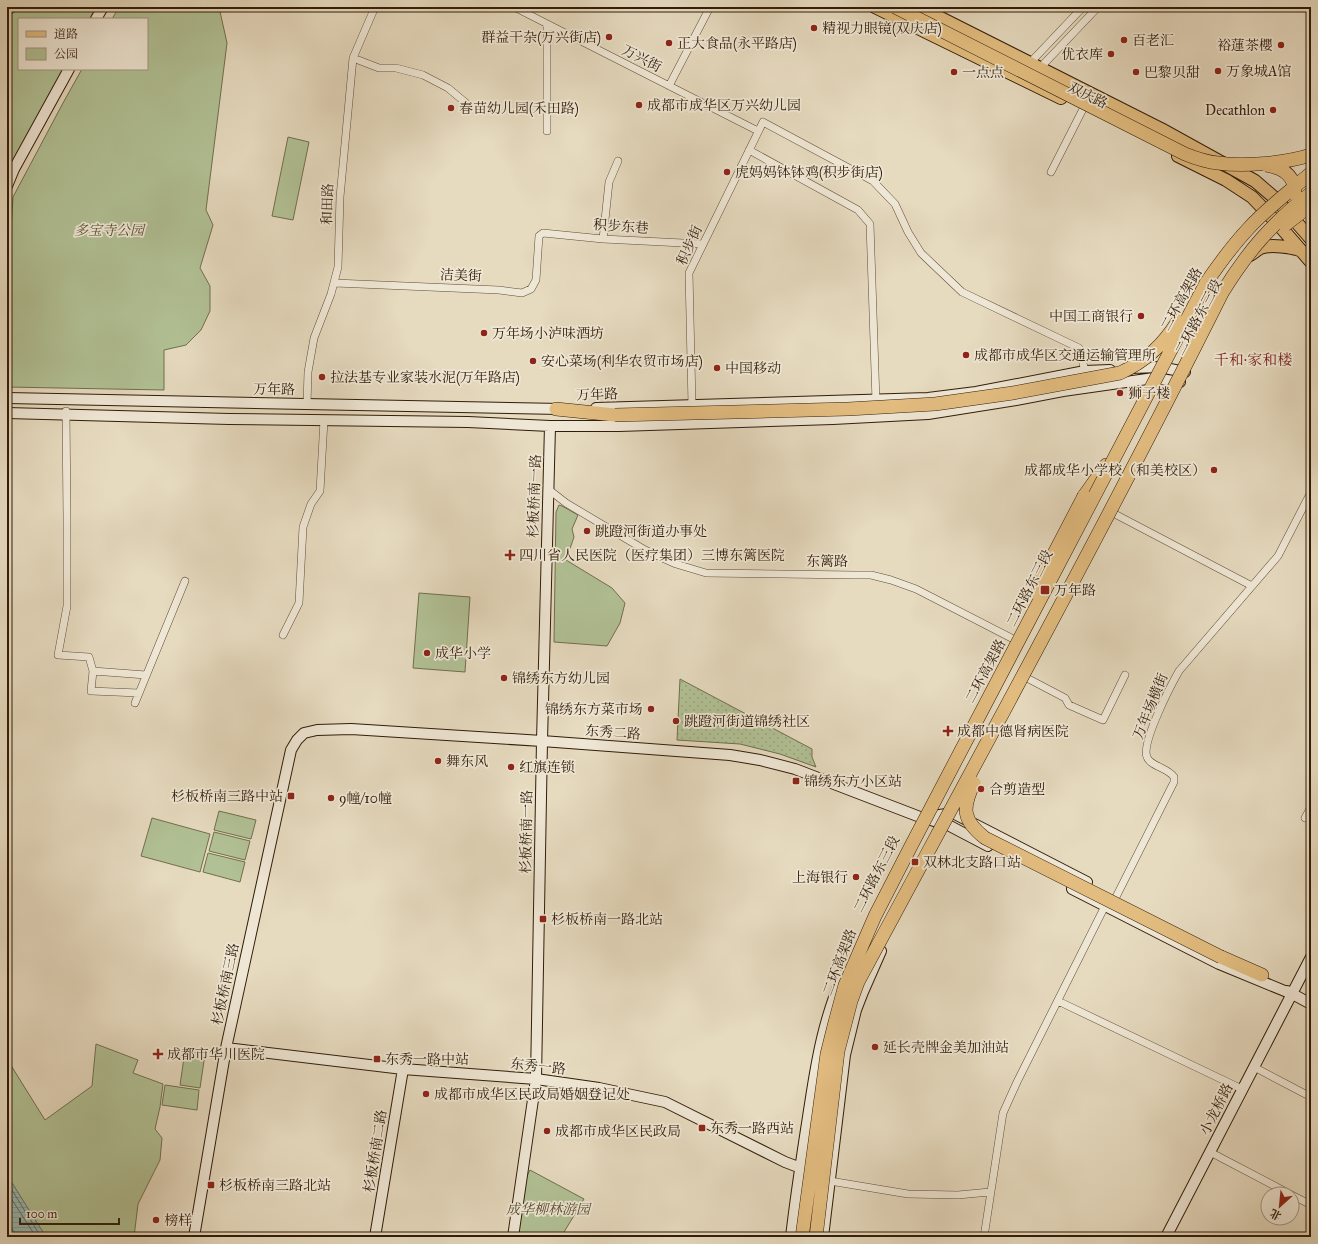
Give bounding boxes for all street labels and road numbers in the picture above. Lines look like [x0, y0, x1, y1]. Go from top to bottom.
street label: 万兴街 [619, 41, 664, 76]
street label: 双庆路 [1065, 79, 1110, 112]
street label: 和田路 [318, 183, 337, 225]
street label: 积步东巷 [592, 216, 649, 237]
street label: 积步街 [673, 223, 706, 268]
street label: 二环高架路 [1157, 265, 1206, 334]
street label: 洁美街 [440, 266, 482, 285]
street label: 二环路东三段 [1171, 276, 1226, 358]
street label: 万年路 [253, 381, 295, 398]
street label: 万年路 [576, 385, 618, 404]
street label: 杉板桥南一路 [525, 454, 544, 538]
street label: 二环路东三段 [1003, 547, 1056, 630]
street label: 东篱路 [806, 553, 848, 570]
street label: 二环高架路 [962, 636, 1009, 706]
street label: 万年场横街 [1129, 671, 1171, 742]
street label: 东秀二路 [584, 722, 641, 743]
street label: 杉板桥南一路 [517, 790, 536, 874]
street label: 二环路东三段 [850, 833, 903, 916]
street label: 二环高架路 [819, 926, 860, 998]
street label: 杉板桥南三路 [208, 941, 243, 1027]
street label: 东秀一路 [509, 1055, 567, 1078]
street label: 小龙桥路 [1196, 1080, 1237, 1138]
street label: 杉板桥南二路 [361, 1108, 390, 1194]

